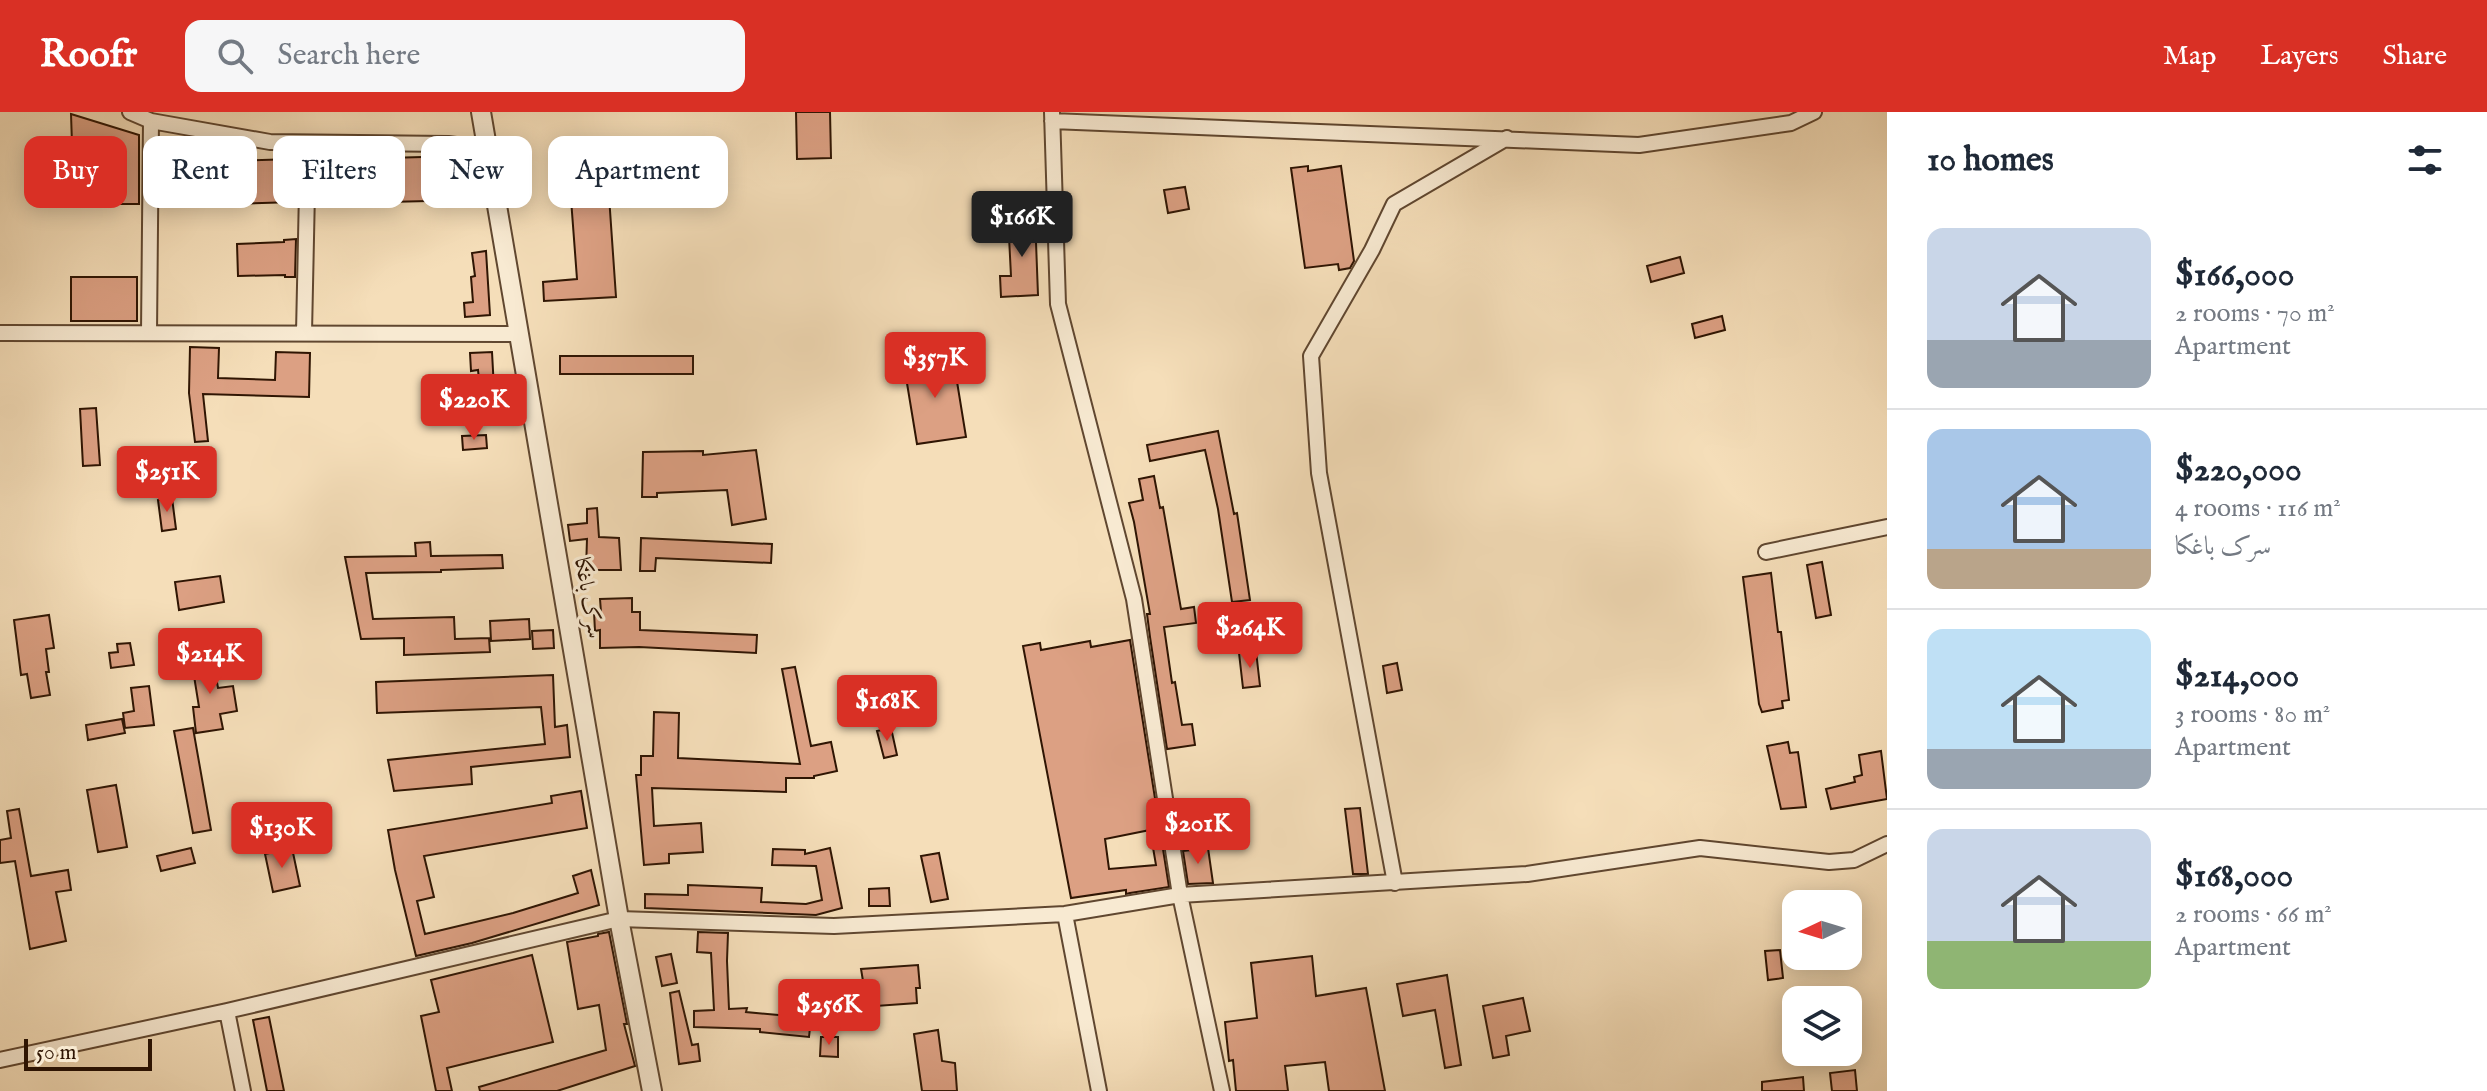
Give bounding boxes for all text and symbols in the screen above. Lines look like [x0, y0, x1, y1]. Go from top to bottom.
search box [185, 20, 745, 92]
text: Roofr [40, 32, 137, 80]
icon: search [213, 34, 257, 78]
text: Search here [277, 37, 420, 75]
text: Map [2163, 39, 2216, 74]
text: Layers [2260, 39, 2339, 74]
text: Share [2383, 39, 2447, 74]
chip: Buy [24, 136, 127, 208]
chip: Rent [143, 136, 257, 208]
chip: Filters [273, 136, 405, 208]
chip: New [421, 136, 532, 208]
chip: Apartment [548, 136, 728, 208]
icon: filters [2403, 138, 2447, 182]
text: 10 homes [1927, 139, 2054, 182]
pin: $166K [966, 191, 1078, 259]
text: $166K [990, 200, 1054, 233]
text: $166,000 [2175, 254, 2294, 297]
icon: home [1991, 260, 2087, 356]
text: 2 rooms · 70 m² [2175, 297, 2335, 330]
text: Apartment [2175, 330, 2291, 363]
pin: $357K [879, 332, 991, 400]
text: $357K [903, 341, 967, 374]
pin: $220K [418, 374, 530, 442]
text: $220K [439, 383, 509, 416]
pin: $251K [111, 446, 223, 514]
text: $220,000 [2175, 449, 2302, 492]
text: $251K [135, 455, 199, 488]
icon: home [1991, 461, 2087, 557]
text: 4 rooms · 116 m² [2175, 492, 2341, 525]
text: سرک باغکا [2175, 530, 2271, 563]
street label: سرک باغکا [567, 556, 609, 640]
pin: $264K [1194, 602, 1306, 670]
text: $264K [1215, 611, 1285, 644]
pin: $214K [154, 628, 266, 696]
text: $214K [176, 637, 244, 670]
text: $214,000 [2175, 655, 2299, 698]
icon: home [1991, 661, 2087, 757]
pin: $168K [831, 675, 943, 743]
text: $168K [855, 684, 919, 717]
text: 3 rooms · 80 m² [2175, 698, 2330, 731]
text: Apartment [2175, 731, 2291, 764]
pin: $201K [1142, 798, 1254, 866]
pin: $130K [226, 802, 338, 870]
text: $201K [1164, 807, 1232, 840]
text: $130K [249, 811, 315, 844]
text: $168,000 [2175, 855, 2293, 898]
icon: home [1991, 861, 2087, 957]
north arrow [1782, 890, 1862, 970]
map controls [1782, 890, 1862, 1066]
text: 2 rooms · 66 m² [2175, 898, 2332, 931]
text: Apartment [2175, 931, 2291, 964]
pin: $256K [773, 979, 885, 1047]
button: layers [1782, 986, 1862, 1066]
text: $256K [796, 988, 862, 1021]
scale bar [24, 1035, 152, 1071]
text: 50 m [36, 1039, 77, 1067]

